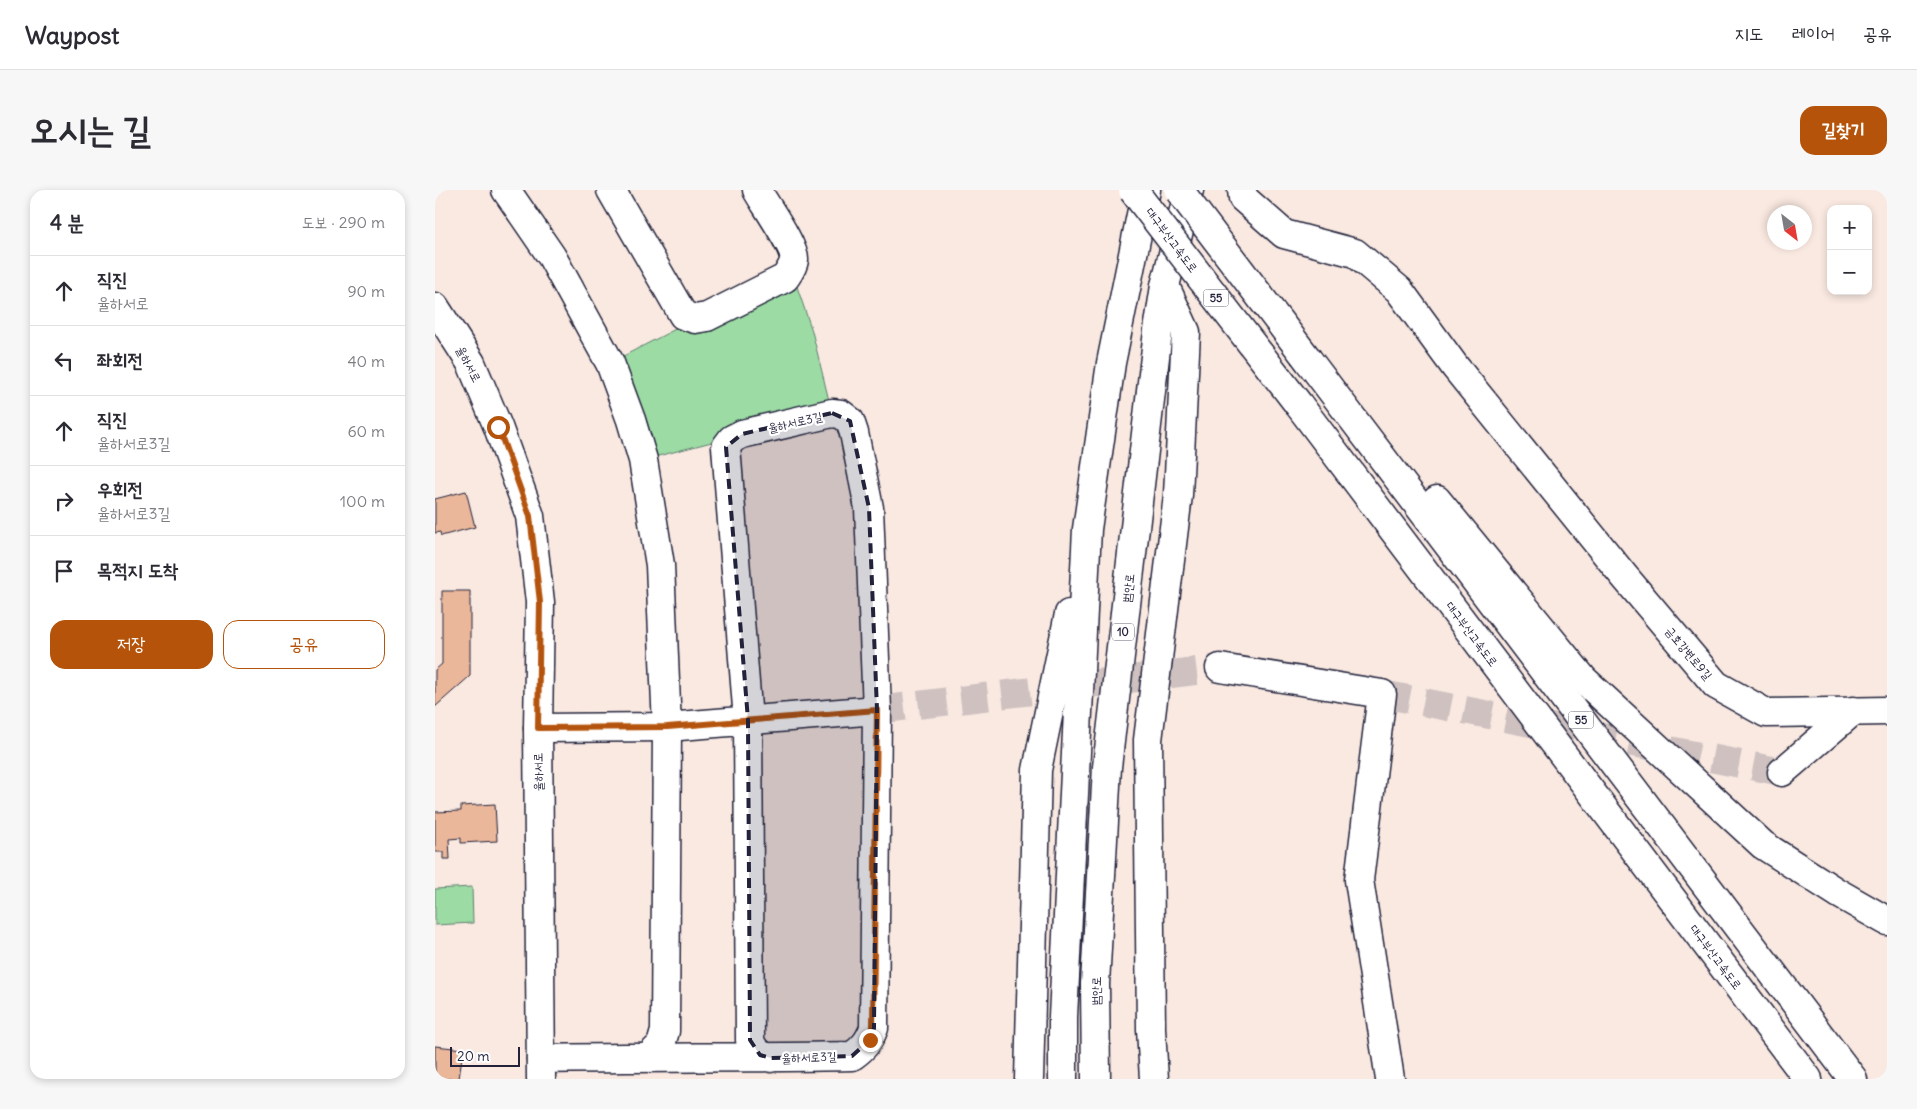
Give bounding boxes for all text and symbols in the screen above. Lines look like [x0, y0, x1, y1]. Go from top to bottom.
text: Waypost [25, 20, 119, 50]
text: 지도 [1735, 22, 1764, 45]
text: 레이어 [1792, 22, 1835, 45]
text: 공유 [1863, 22, 1892, 45]
button: 길찾기 [1800, 106, 1887, 155]
text: 오시는 길 [30, 107, 151, 151]
street label: 대구부산고속도로 [1143, 205, 1201, 275]
north arrow [1767, 205, 1812, 250]
map controls [1827, 205, 1872, 295]
button: + [1827, 205, 1872, 250]
text: 4 분 [50, 209, 84, 236]
text: 도보 · 290 m [302, 212, 385, 232]
button: − [1827, 250, 1872, 295]
text: 직진 [97, 267, 128, 291]
icon: ahead [50, 277, 78, 305]
text: 90 m [347, 281, 385, 301]
road number: 55 [1203, 290, 1229, 306]
text: 율하서로 [97, 293, 149, 313]
street label: 율하서로 [453, 343, 485, 385]
icon: left [50, 347, 78, 375]
text: 좌회전 [97, 348, 143, 372]
text: 40 m [347, 351, 385, 371]
text: 직진 [97, 407, 128, 431]
street label: 율하서로3길 [766, 408, 824, 436]
route start [487, 416, 510, 439]
icon: ahead [50, 417, 78, 445]
text: 60 m [347, 421, 385, 441]
text: 율하서로3길 [97, 433, 170, 453]
text: 우회전 [97, 477, 143, 501]
icon: right [50, 487, 78, 515]
text: 100 m [340, 491, 385, 511]
text: 율하서로3길 [97, 503, 170, 523]
icon: arrive [50, 557, 78, 585]
text: 목적지 도착 [97, 558, 178, 582]
street label: 범안로 [1119, 573, 1137, 603]
street label: 대구부산고속도로 [1443, 599, 1501, 669]
button: 저장 [50, 620, 213, 669]
button: 공유 [223, 620, 385, 669]
street label: 금호강변로9길 [1662, 623, 1716, 683]
road number: 10 [1112, 624, 1134, 641]
road number: 55 [1569, 712, 1593, 728]
street label: 율하서로 [530, 753, 546, 791]
street label: 대구부산고속도로 [1687, 922, 1745, 992]
street label: 범안로 [1088, 976, 1104, 1006]
route end [859, 1029, 882, 1052]
scale bar [450, 1044, 520, 1067]
text: 20 m [457, 1047, 490, 1065]
street label: 율하서로3길 [781, 1049, 837, 1065]

